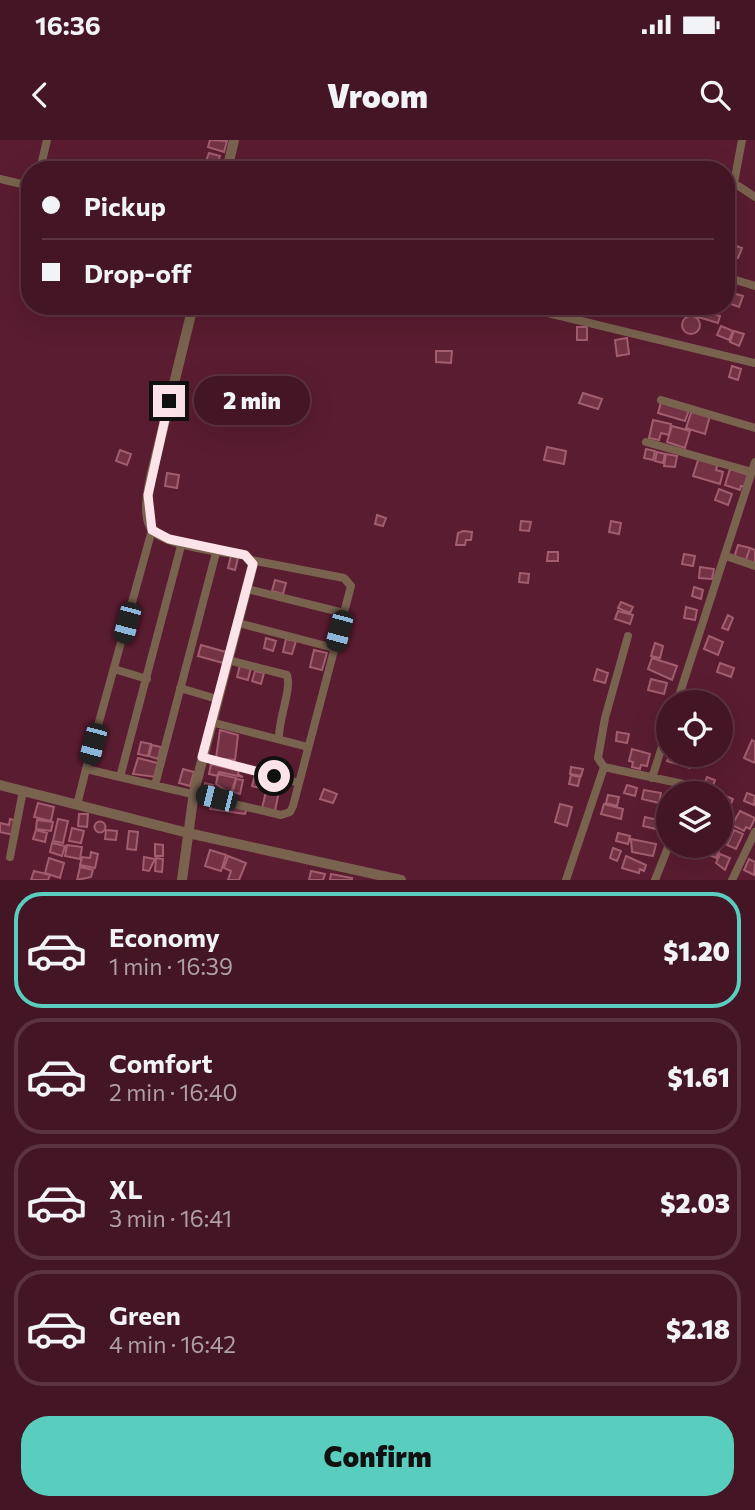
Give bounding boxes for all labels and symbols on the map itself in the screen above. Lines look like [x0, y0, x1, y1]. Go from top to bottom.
callout: 2 min [194, 376, 309, 426]
route end [153, 385, 185, 417]
car [112, 600, 143, 646]
car [324, 608, 355, 654]
car [78, 721, 109, 767]
route start [258, 760, 290, 792]
car [194, 783, 239, 813]

